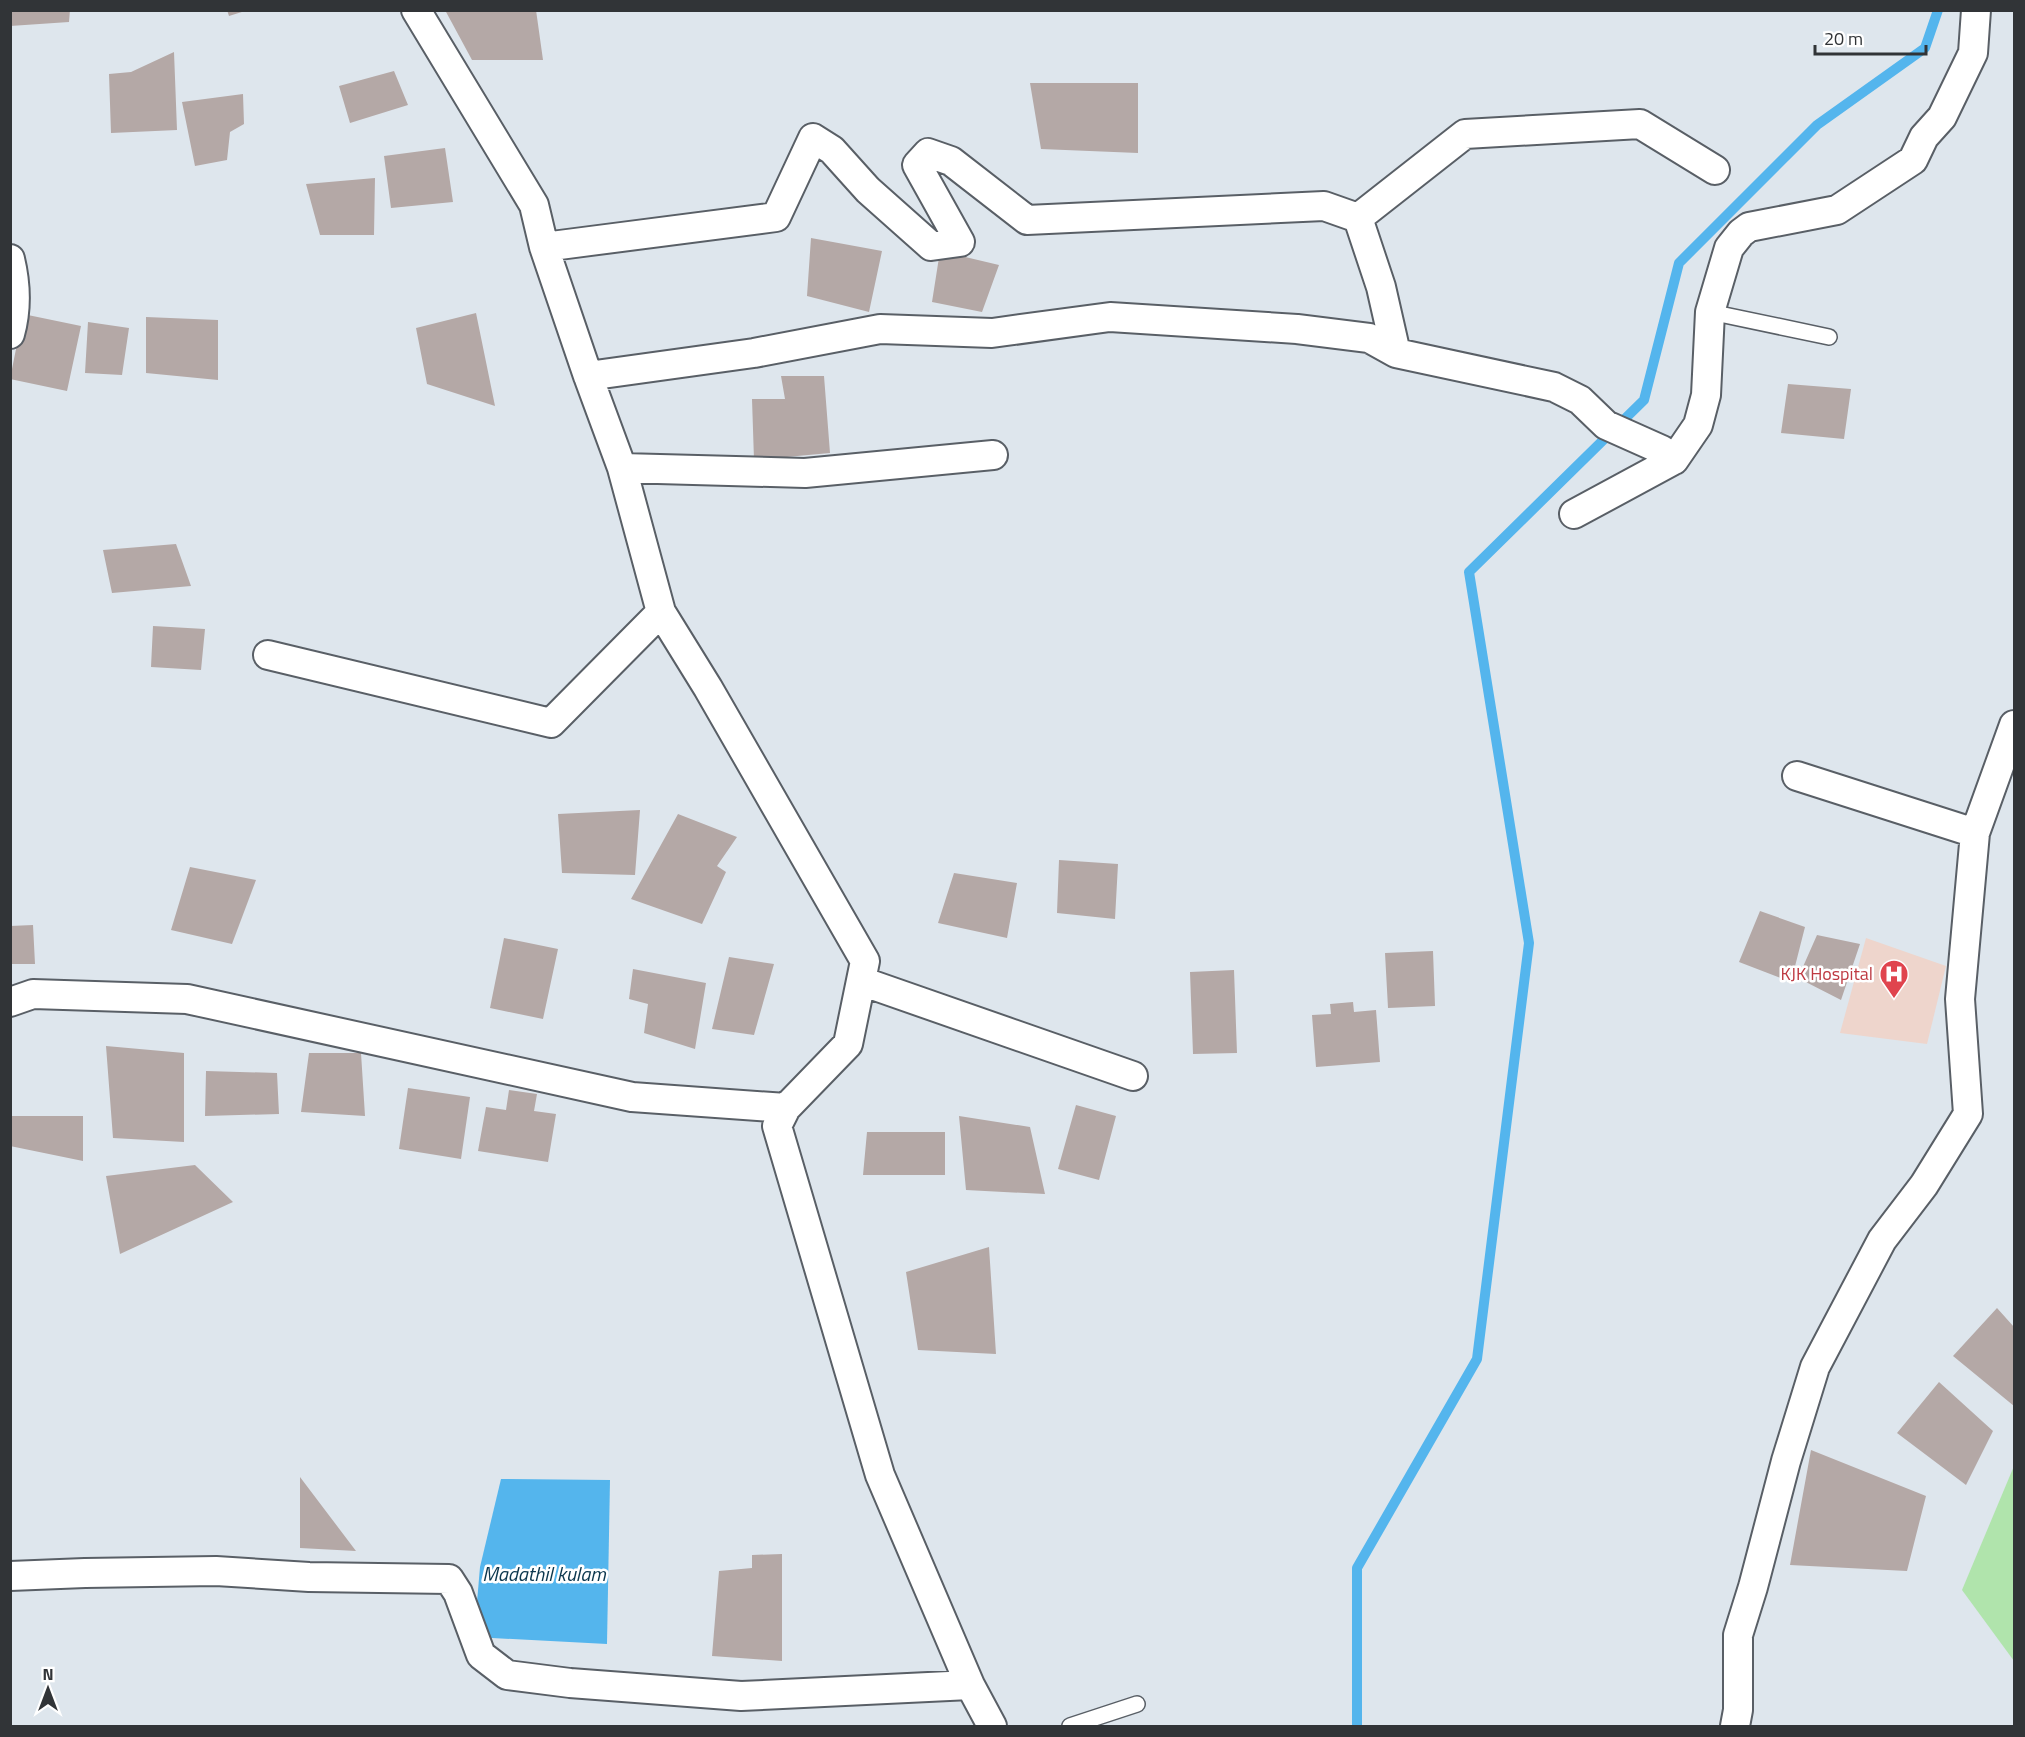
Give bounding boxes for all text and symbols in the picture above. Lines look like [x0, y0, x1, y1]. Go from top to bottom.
scale bar [1815, 18, 1926, 56]
text: 20 m [1824, 25, 1863, 52]
hospital icon: KJK Hospital [1878, 958, 1910, 1000]
place label: KJK Hospital [1780, 960, 1873, 987]
water label: Madathil kulam [482, 1558, 606, 1589]
north arrow [18, 1659, 78, 1719]
text: N [42, 1662, 54, 1686]

